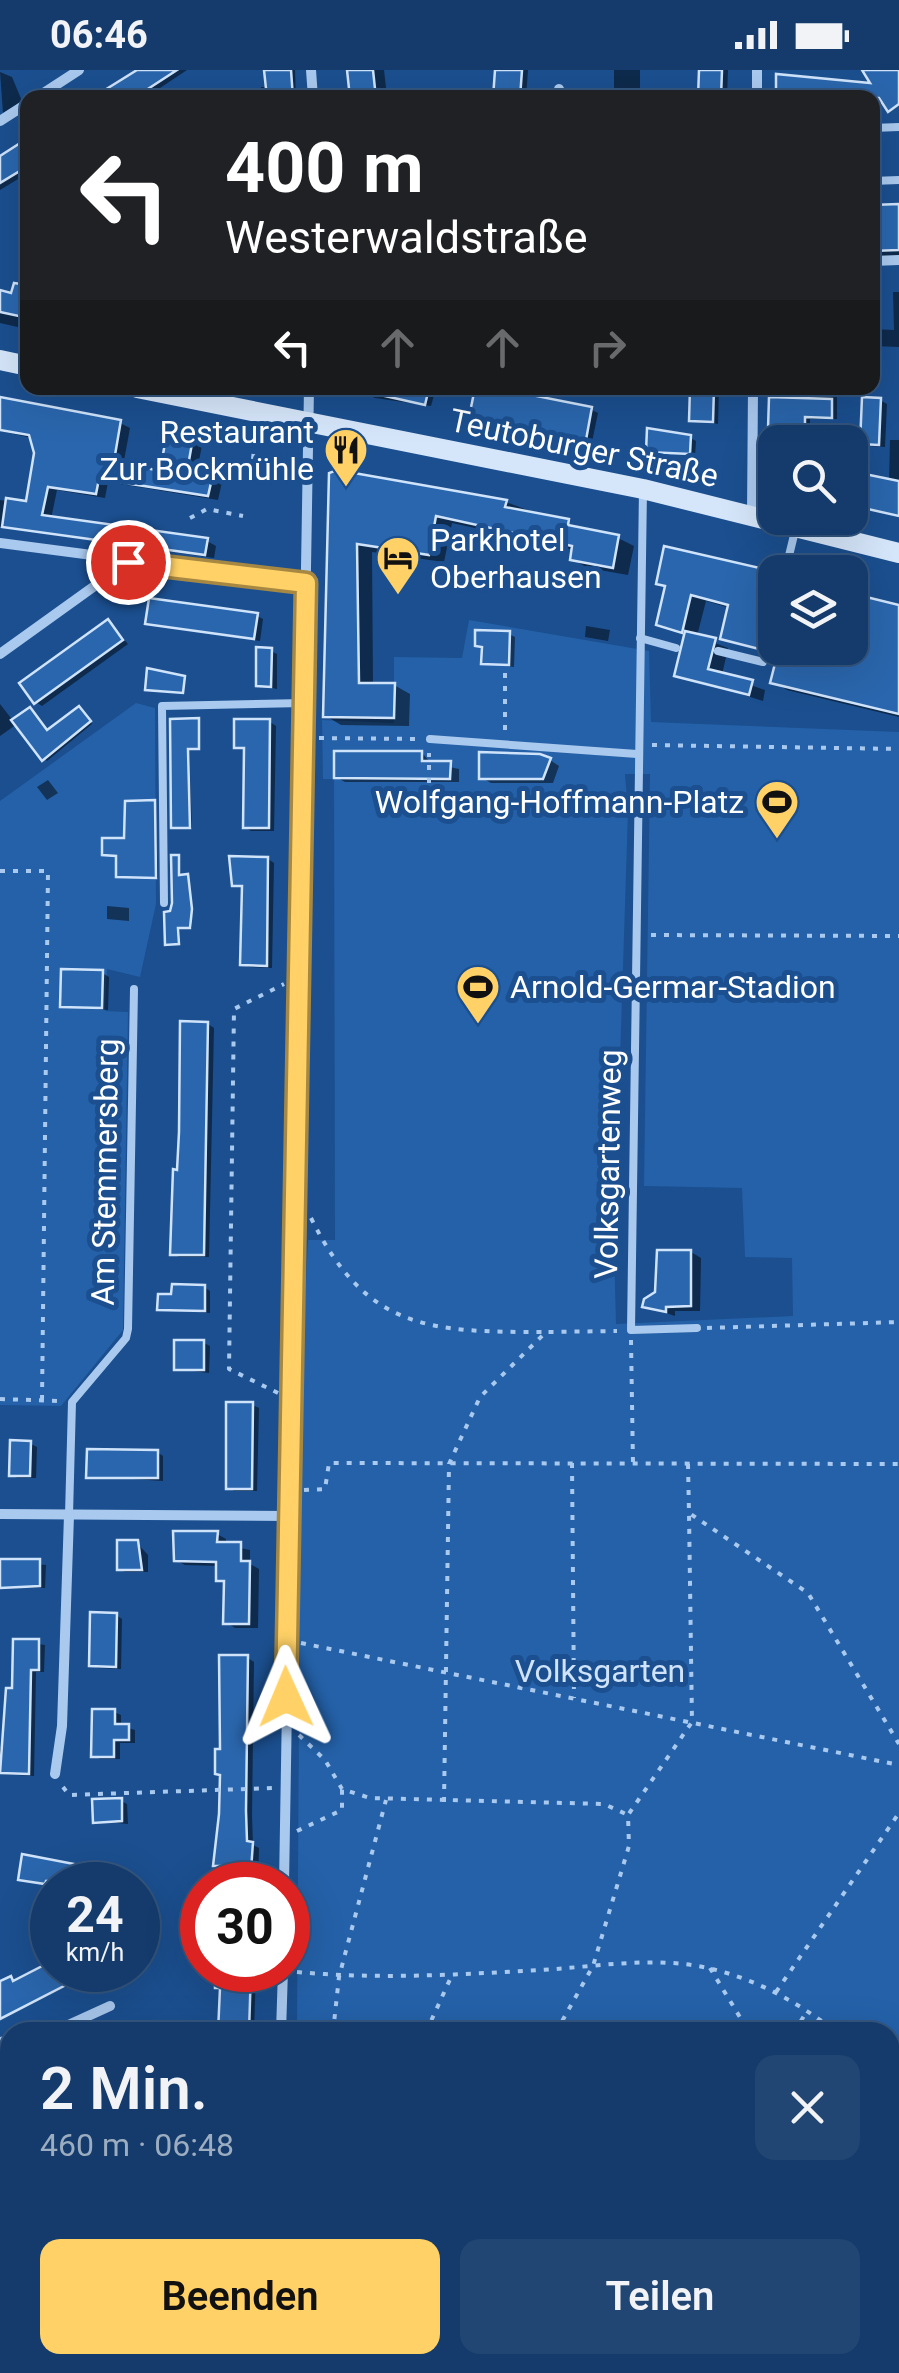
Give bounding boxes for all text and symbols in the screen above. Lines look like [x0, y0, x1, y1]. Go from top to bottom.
text: 06:46 [50, 13, 148, 57]
text: 400 m [225, 127, 424, 209]
icon: left [60, 130, 190, 260]
text: Westerwaldstraße [225, 211, 588, 264]
icon: left [265, 320, 320, 375]
icon: ahead [370, 320, 425, 375]
icon: ahead [475, 320, 530, 375]
icon: right [580, 320, 635, 375]
street label: Teutoburger Straße [446, 401, 722, 495]
place label: Restaurant Zur Bockmühle [99, 413, 314, 488]
map controls [758, 425, 868, 665]
button: search [758, 425, 868, 535]
restaurant icon: Restaurant Zur Bockmühle [323, 427, 369, 488]
pin [86, 520, 171, 605]
place label: Parkhotel Oberhausen [430, 521, 602, 596]
icon: arrive [101, 535, 156, 590]
hotel icon: Parkhotel Oberhausen [375, 535, 421, 596]
button: layers [758, 555, 868, 665]
sports icon: Wolfgang-Hoffmann-Platz [754, 779, 800, 840]
place label: Wolfgang-Hoffmann-Platz [375, 783, 744, 821]
sports icon: Arnold-Germar-Stadion [455, 964, 501, 1025]
place label: Arnold-Germar-Stadion [510, 968, 836, 1006]
street label: Am Stemmersberg [84, 1038, 126, 1306]
street label: Volksgartenweg [587, 1049, 629, 1279]
position arrow [234, 1645, 338, 1749]
park label: Volksgarten [515, 1652, 685, 1690]
speed limit sign: 30 [180, 1862, 310, 1992]
text: 24 [66, 1886, 124, 1944]
text: km/h [66, 1938, 124, 1967]
text: 2 Min. [40, 2053, 208, 2124]
button: close [755, 2055, 860, 2160]
text: 460 m · 06:48 [40, 2126, 234, 2164]
button: Beenden [40, 2239, 440, 2354]
button: Teilen [460, 2239, 860, 2354]

